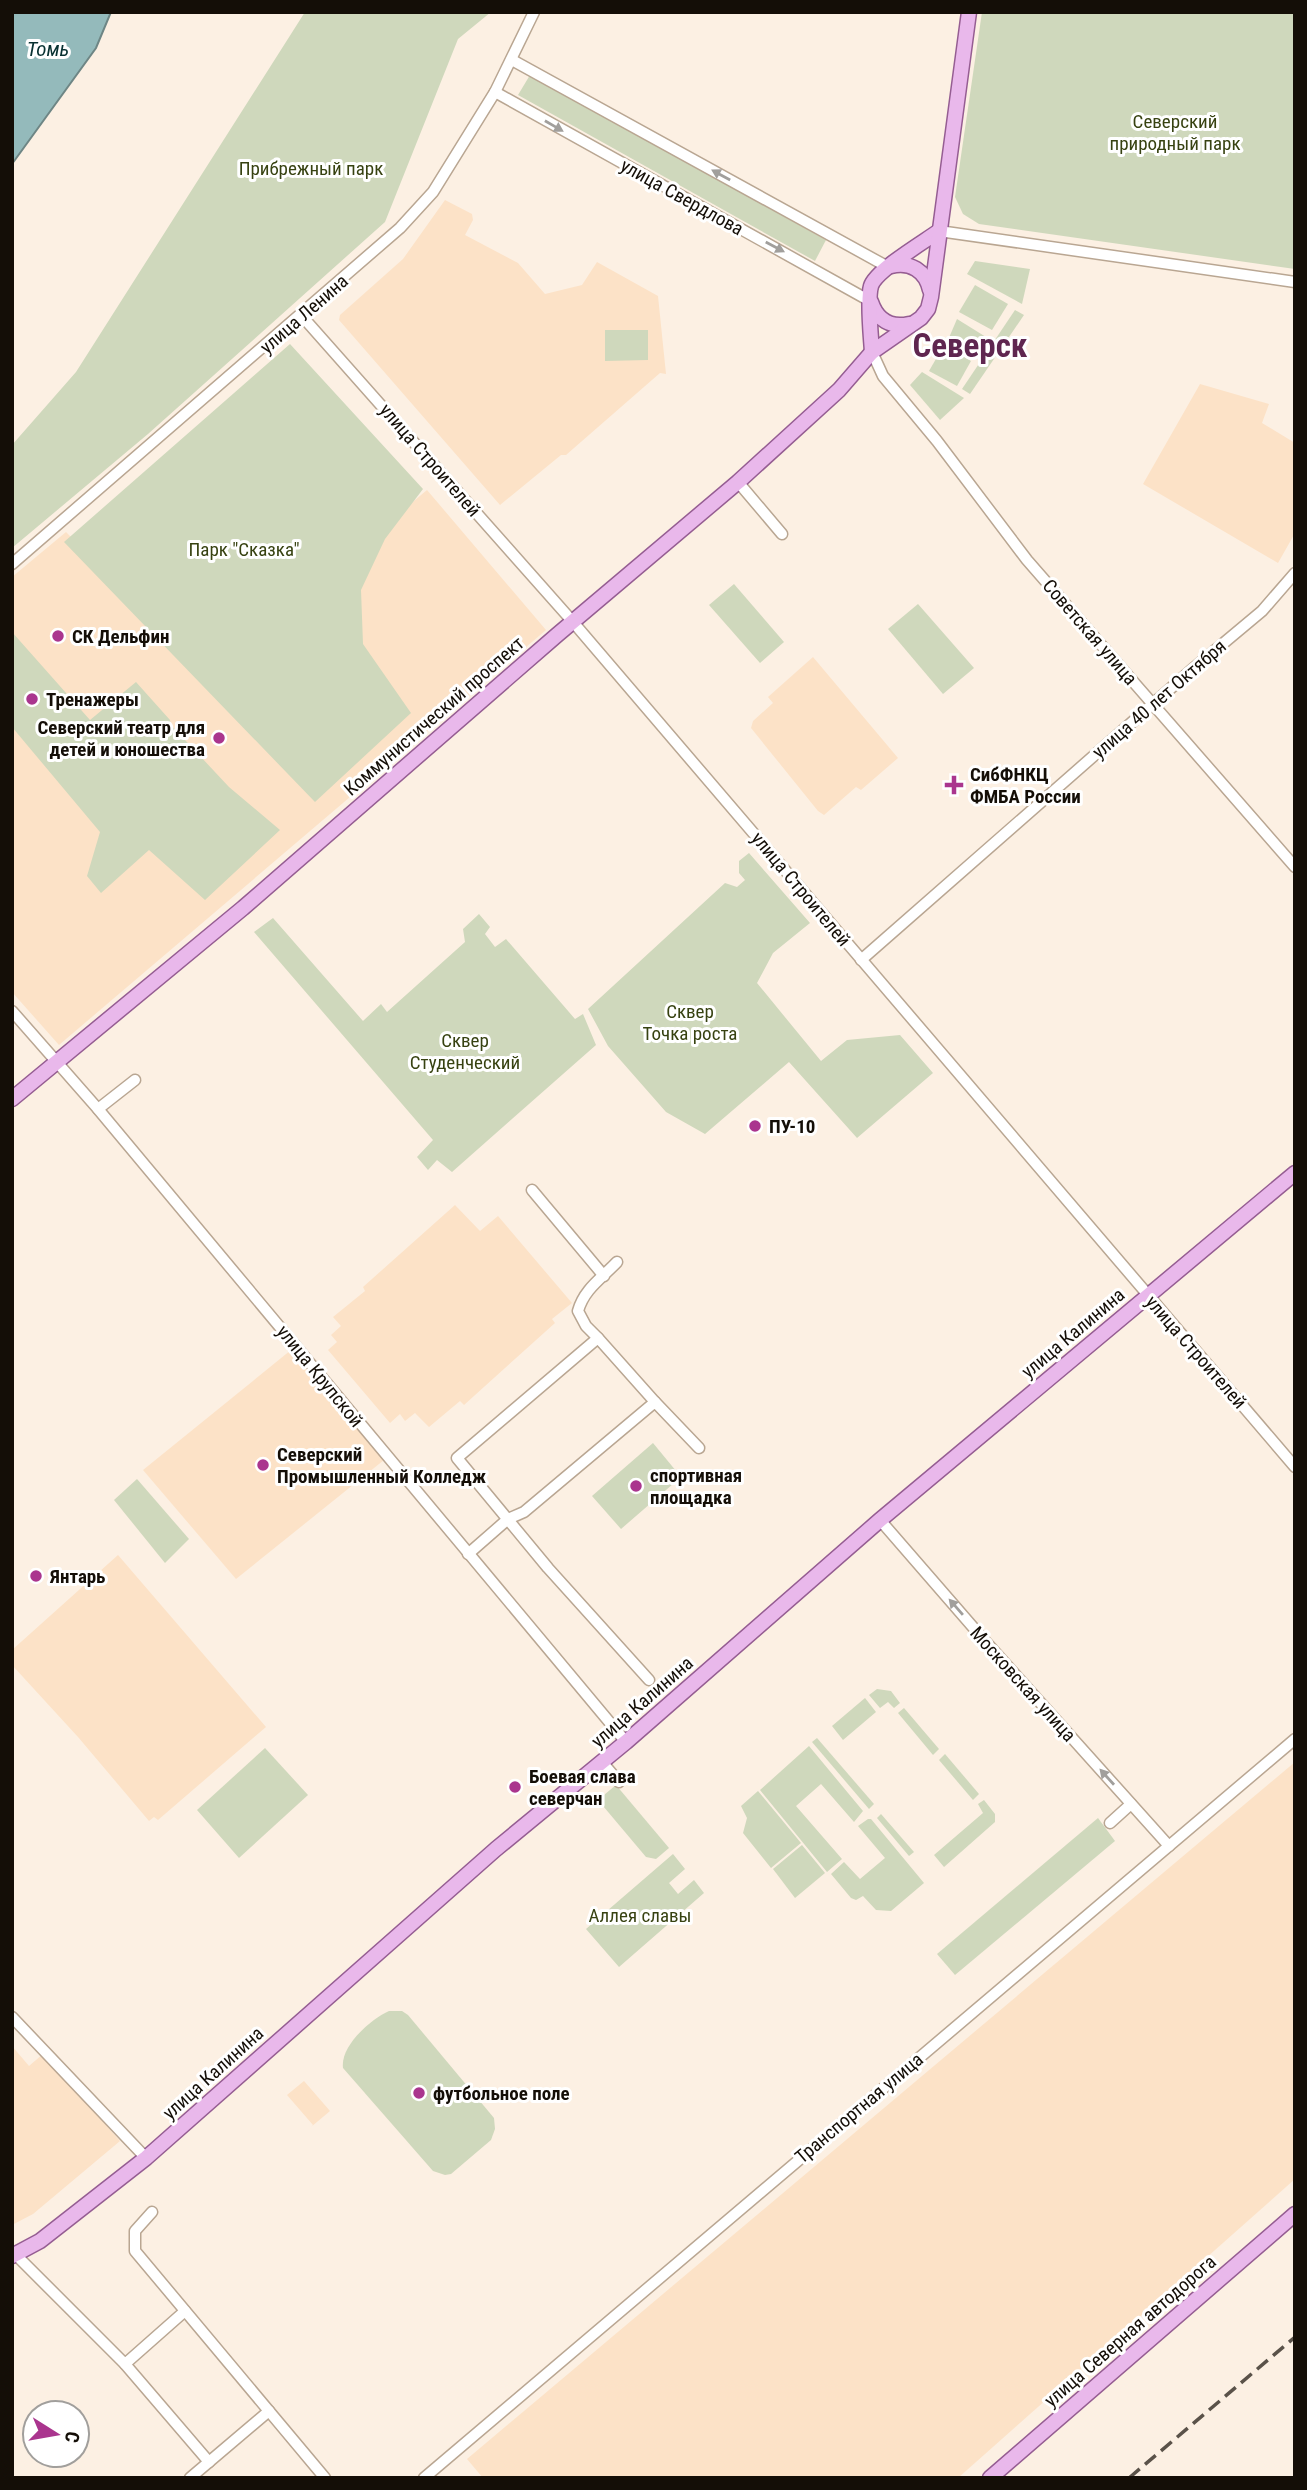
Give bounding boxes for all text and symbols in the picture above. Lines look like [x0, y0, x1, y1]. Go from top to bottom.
water label: Томь [27, 37, 69, 61]
park label: Северский природный парк [1109, 110, 1241, 155]
one-way arrow [544, 119, 564, 131]
street label: улица Свердлова [617, 154, 747, 240]
park label: Прибрежный парк [239, 157, 383, 180]
one-way arrow [711, 169, 730, 181]
one-way arrow [765, 241, 785, 253]
street label: улица Ленина [255, 270, 353, 358]
district label: Северск [913, 326, 1028, 365]
street label: улица Строителей [375, 399, 485, 521]
park label: Парк "Сказка" [188, 538, 300, 561]
street label: Советская улица [1038, 574, 1142, 690]
place label: СК Дельфин [72, 625, 169, 648]
marker: СК Дельфин [50, 628, 66, 644]
street label: Коммунистический проспект [339, 632, 529, 800]
street label: улица 40 лет Октября [1087, 635, 1231, 763]
place label: Тренажеры [46, 688, 139, 711]
marker: Тренажеры [24, 691, 40, 707]
place label: Северский театр для детей и юношества [38, 716, 205, 761]
marker: Северский театр для детей и юношества [211, 730, 227, 746]
place label: СибФНКЦ ФМБА России [970, 763, 1081, 808]
marker: СибФНКЦ ФМБА России [944, 775, 964, 795]
street label: улица Строителей [746, 827, 856, 951]
park label: Сквер Точка роста [643, 1000, 737, 1045]
park label: Сквер Студенческий [410, 1029, 520, 1074]
place label: ПУ-10 [769, 1115, 815, 1138]
marker: ПУ-10 [747, 1118, 763, 1134]
street label: улица Калинина [1017, 1283, 1129, 1383]
street label: улица Строителей [1141, 1291, 1251, 1413]
street label: улица Крупской [272, 1320, 368, 1432]
place label: Северский Промышленный Колледж [277, 1443, 486, 1488]
marker: Северский Промышленный Колледж [255, 1457, 271, 1473]
place label: спортивная площадка [650, 1464, 742, 1509]
marker: спортивная площадка [628, 1478, 644, 1494]
place label: Янтарь [49, 1565, 105, 1588]
marker: Янтарь [28, 1568, 44, 1584]
one-way arrow [948, 1598, 964, 1616]
street label: Московская улица [965, 1622, 1081, 1746]
street label: улица Калинина [586, 1651, 698, 1753]
place label: Боевая слава северчан [529, 1765, 636, 1810]
one-way arrow [1099, 1769, 1115, 1786]
marker: Боевая слава северчан [507, 1779, 523, 1795]
park label: Аллея славы [588, 1904, 692, 1927]
street label: улица Калинина [158, 2022, 268, 2124]
street label: Транспортная улица [790, 2048, 928, 2168]
place label: футбольное поле [433, 2082, 570, 2105]
marker: футбольное поле [411, 2085, 427, 2101]
street label: улица Северная автодорога [1039, 2250, 1221, 2412]
north arrow [21, 2399, 91, 2469]
text: С [60, 2430, 85, 2445]

